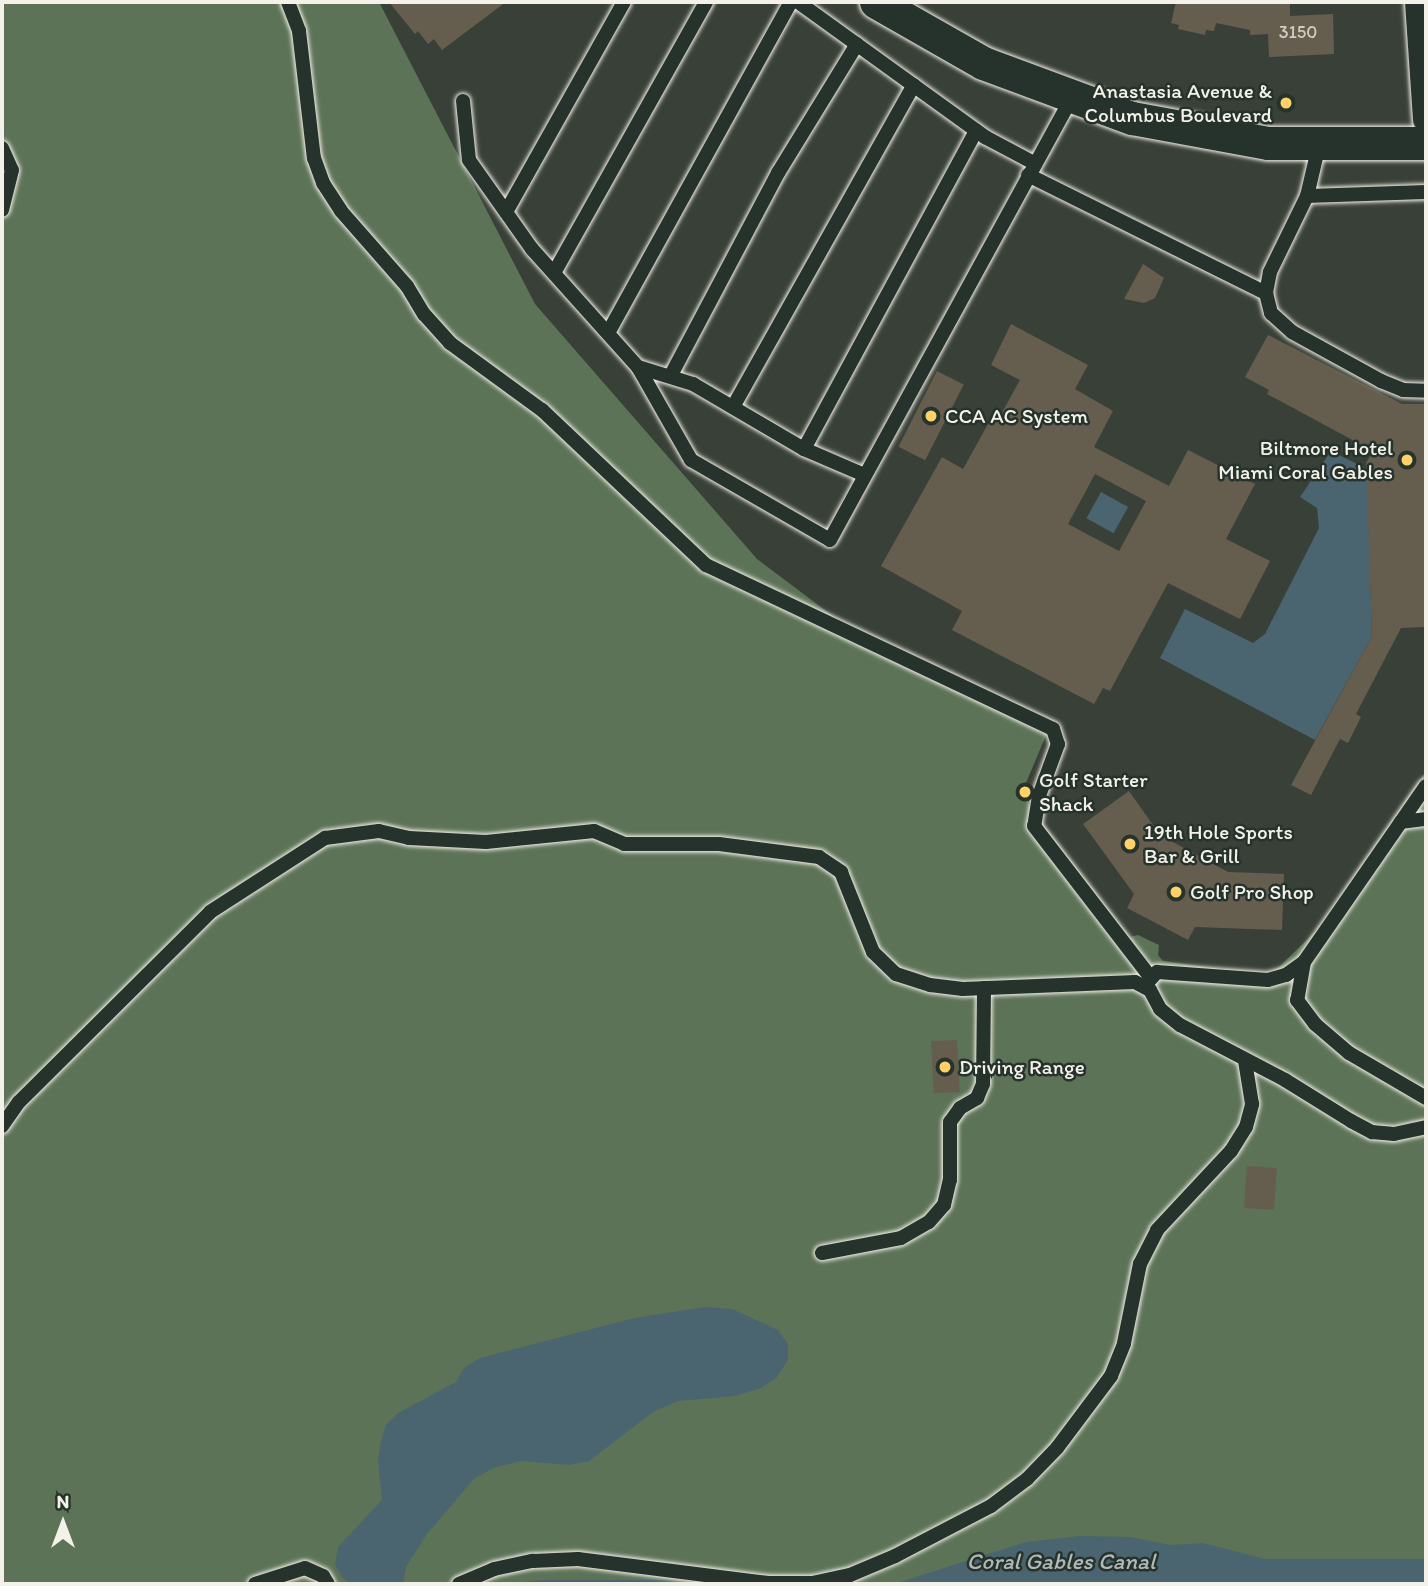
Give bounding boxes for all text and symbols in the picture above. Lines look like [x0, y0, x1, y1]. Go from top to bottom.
house number: 3150 [1279, 21, 1317, 43]
place label: Anastasia Avenue & Columbus Boulevard [1084, 78, 1272, 128]
marker: Anastasia Avenue & Columbus Boulevard [1278, 95, 1294, 111]
place label: CCA AC System [945, 403, 1088, 429]
marker: CCA AC System [923, 408, 939, 424]
place label: Biltmore Hotel Miami Coral Gables [1218, 435, 1393, 485]
marker: Biltmore Hotel Miami Coral Gables [1399, 452, 1415, 468]
place label: Golf Starter Shack [1039, 767, 1148, 817]
marker: Golf Starter Shack [1017, 784, 1033, 800]
place label: 19th Hole Sports Bar & Grill [1144, 819, 1293, 869]
marker: 19th Hole Sports Bar & Grill [1122, 836, 1138, 852]
place label: Golf Pro Shop [1190, 879, 1314, 905]
marker: Golf Pro Shop [1168, 884, 1184, 900]
place label: Driving Range [959, 1054, 1085, 1080]
marker: Driving Range [937, 1059, 953, 1075]
north arrow [28, 1488, 98, 1558]
text: N [57, 1490, 69, 1513]
water label: Coral Gables Canal [966, 1547, 1156, 1575]

